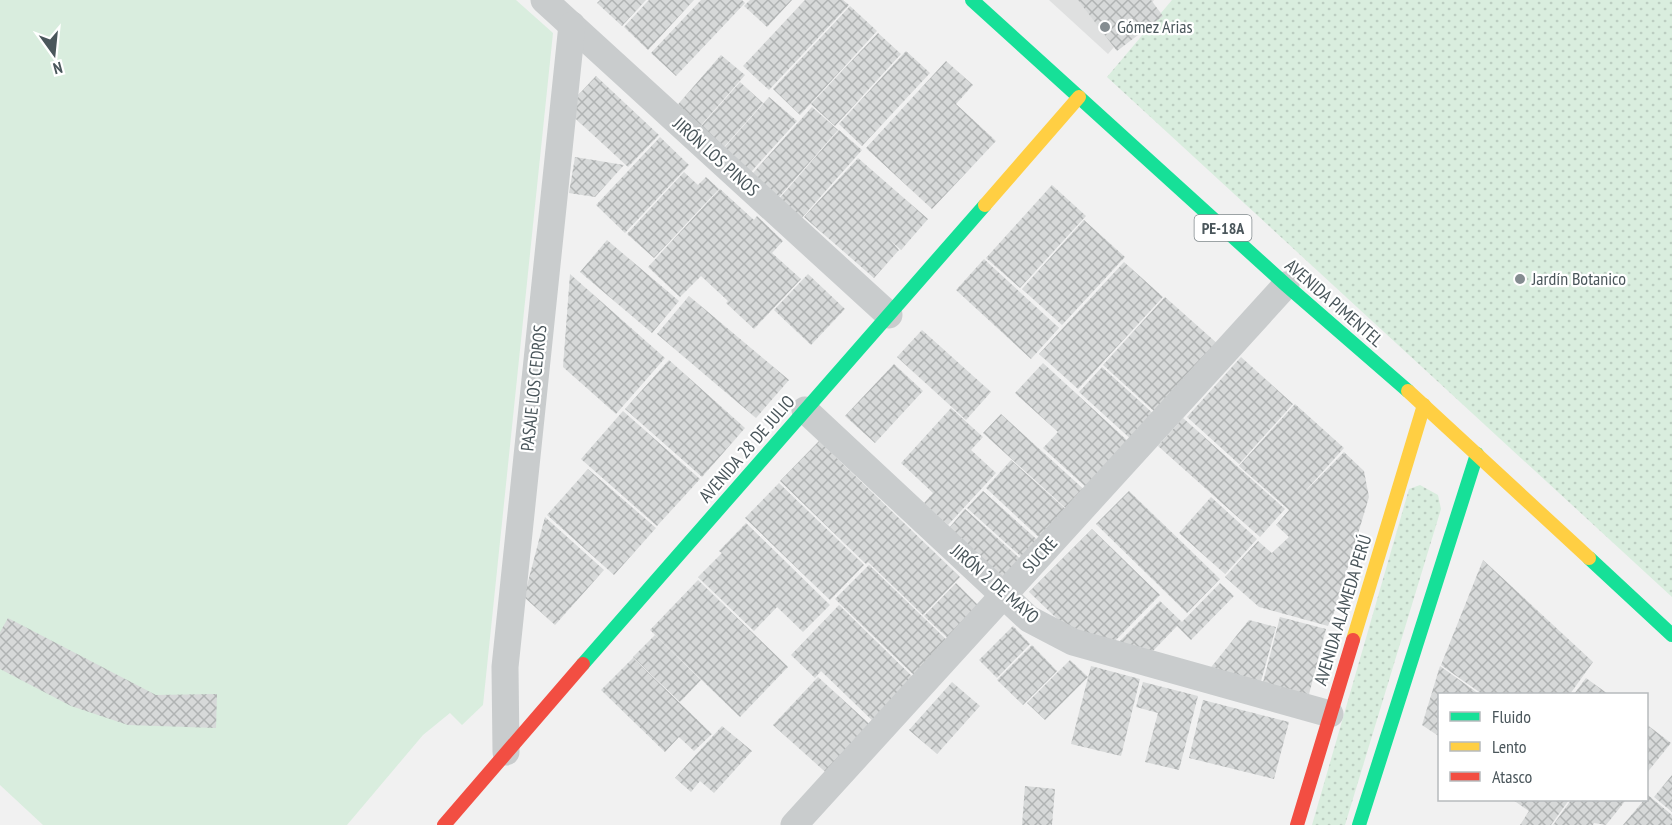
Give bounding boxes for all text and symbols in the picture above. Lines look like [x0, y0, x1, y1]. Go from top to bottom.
place label: Gómez Arias [1117, 15, 1193, 38]
marker: Gómez Arias [1098, 20, 1112, 34]
north arrow [24, 24, 84, 84]
text: N [51, 58, 65, 79]
street label: JIRÓN LOS PINOS [668, 111, 764, 201]
road number: PE-18A [1194, 215, 1252, 241]
street label: AVENIDA PIMENTEL [1280, 254, 1389, 352]
place label: Jardín Botanico [1531, 267, 1626, 290]
marker: Jardín Botanico [1513, 272, 1527, 286]
street label: PASAJE LOS CEDROS [515, 323, 552, 452]
street label: AVENIDA 28 DE JULIO [694, 390, 800, 507]
street label: SUCRE [1017, 531, 1062, 578]
street label: AVENIDA ALAMEDA PERÚ [1309, 532, 1376, 688]
street label: JIRÓN 2 DE MAYO [946, 538, 1044, 628]
legend [1438, 693, 1648, 801]
text: Fluido [1492, 705, 1531, 728]
text: Lento [1492, 735, 1527, 758]
text: Atasco [1492, 765, 1533, 788]

